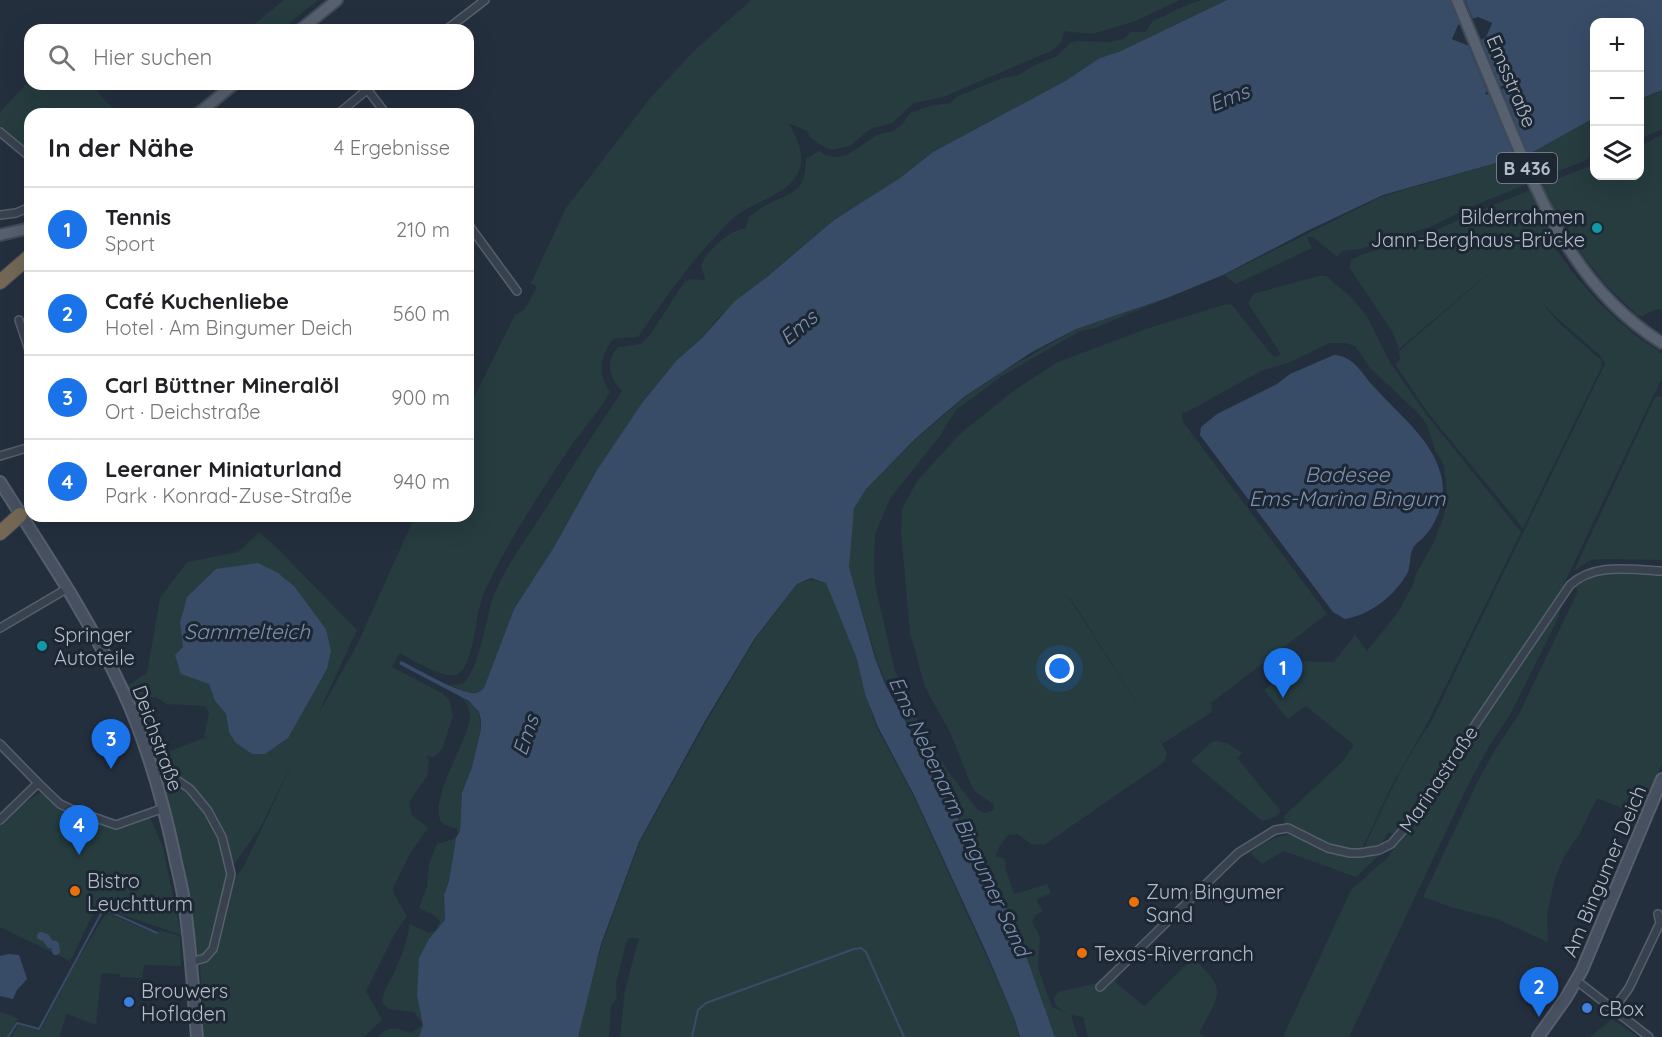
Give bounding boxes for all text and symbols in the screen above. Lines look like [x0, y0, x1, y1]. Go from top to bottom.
map controls [1590, 18, 1644, 180]
button: + [1590, 18, 1644, 72]
search box [24, 24, 474, 90]
street label: Emsstraße [1481, 31, 1543, 131]
icon: search [45, 41, 78, 74]
text: Hier suchen [93, 43, 212, 71]
button: − [1590, 72, 1644, 126]
water label: Ems [1205, 77, 1254, 117]
button: layers [1590, 126, 1644, 180]
text: In der Nähe [48, 131, 194, 164]
text: 4 Ergebnisse [334, 135, 450, 160]
road number: B 436 [1497, 153, 1557, 183]
text: Tennis [105, 203, 171, 231]
place label: Bilderrahmen Jann-Berghaus-Brücke [1370, 204, 1585, 252]
text: 1 [64, 217, 71, 242]
text: 210 m [396, 217, 450, 242]
marker: Bilderrahmen Jann-Berghaus-Brücke [1590, 221, 1604, 235]
text: Sport [105, 231, 155, 256]
text: Café Kuchenliebe [105, 287, 289, 315]
text: 2 [62, 301, 73, 326]
text: 560 m [393, 301, 450, 326]
water label: Ems [774, 303, 823, 350]
text: Hotel · Am Bingumer Deich [105, 315, 353, 340]
text: Carl Büttner Mineralöl [105, 371, 339, 399]
text: 3 [62, 385, 73, 410]
text: 900 m [391, 385, 450, 410]
text: Ort · Deichstraße [105, 399, 261, 424]
text: Leeraner Miniaturland [105, 455, 342, 483]
water label: Badesee Ems-Marina Bingum [1249, 461, 1446, 511]
text: 4 [62, 469, 73, 494]
text: 940 m [393, 469, 450, 494]
text: Park · Konrad-Zuse-Straße [105, 483, 352, 508]
water label: Sammelteich [184, 618, 311, 644]
place label: Springer Autoteile [54, 622, 135, 670]
marker: Springer Autoteile [35, 639, 49, 653]
pin: 1 [1264, 648, 1302, 698]
your location [1045, 654, 1074, 683]
water label: Ems Nebenarm Bingumer Sand [884, 672, 1037, 962]
street label: Deichstraße [127, 682, 189, 794]
water label: Ems [506, 710, 544, 759]
pin: 3 [92, 720, 130, 769]
street label: Marinastraße [1393, 721, 1483, 837]
street label: Am Bingumer Deich [1557, 782, 1651, 960]
pin: 4 [60, 806, 98, 855]
place label: Bistro Leuchtturm [87, 868, 193, 916]
place label: Zum Bingumer Sand [1146, 879, 1284, 927]
marker: Bistro Leuchtturm [68, 884, 82, 898]
marker: Zum Bingumer Sand [1127, 895, 1141, 909]
place label: Texas-Riverranch [1094, 941, 1254, 966]
marker: Texas-Riverranch [1075, 946, 1089, 960]
pin: 2 [1520, 968, 1558, 1017]
place label: Brouwers Hofladen [141, 978, 228, 1026]
marker: Brouwers Hofladen [122, 995, 136, 1009]
place label: cBox [1599, 996, 1644, 1021]
marker: cBox [1580, 1001, 1594, 1015]

